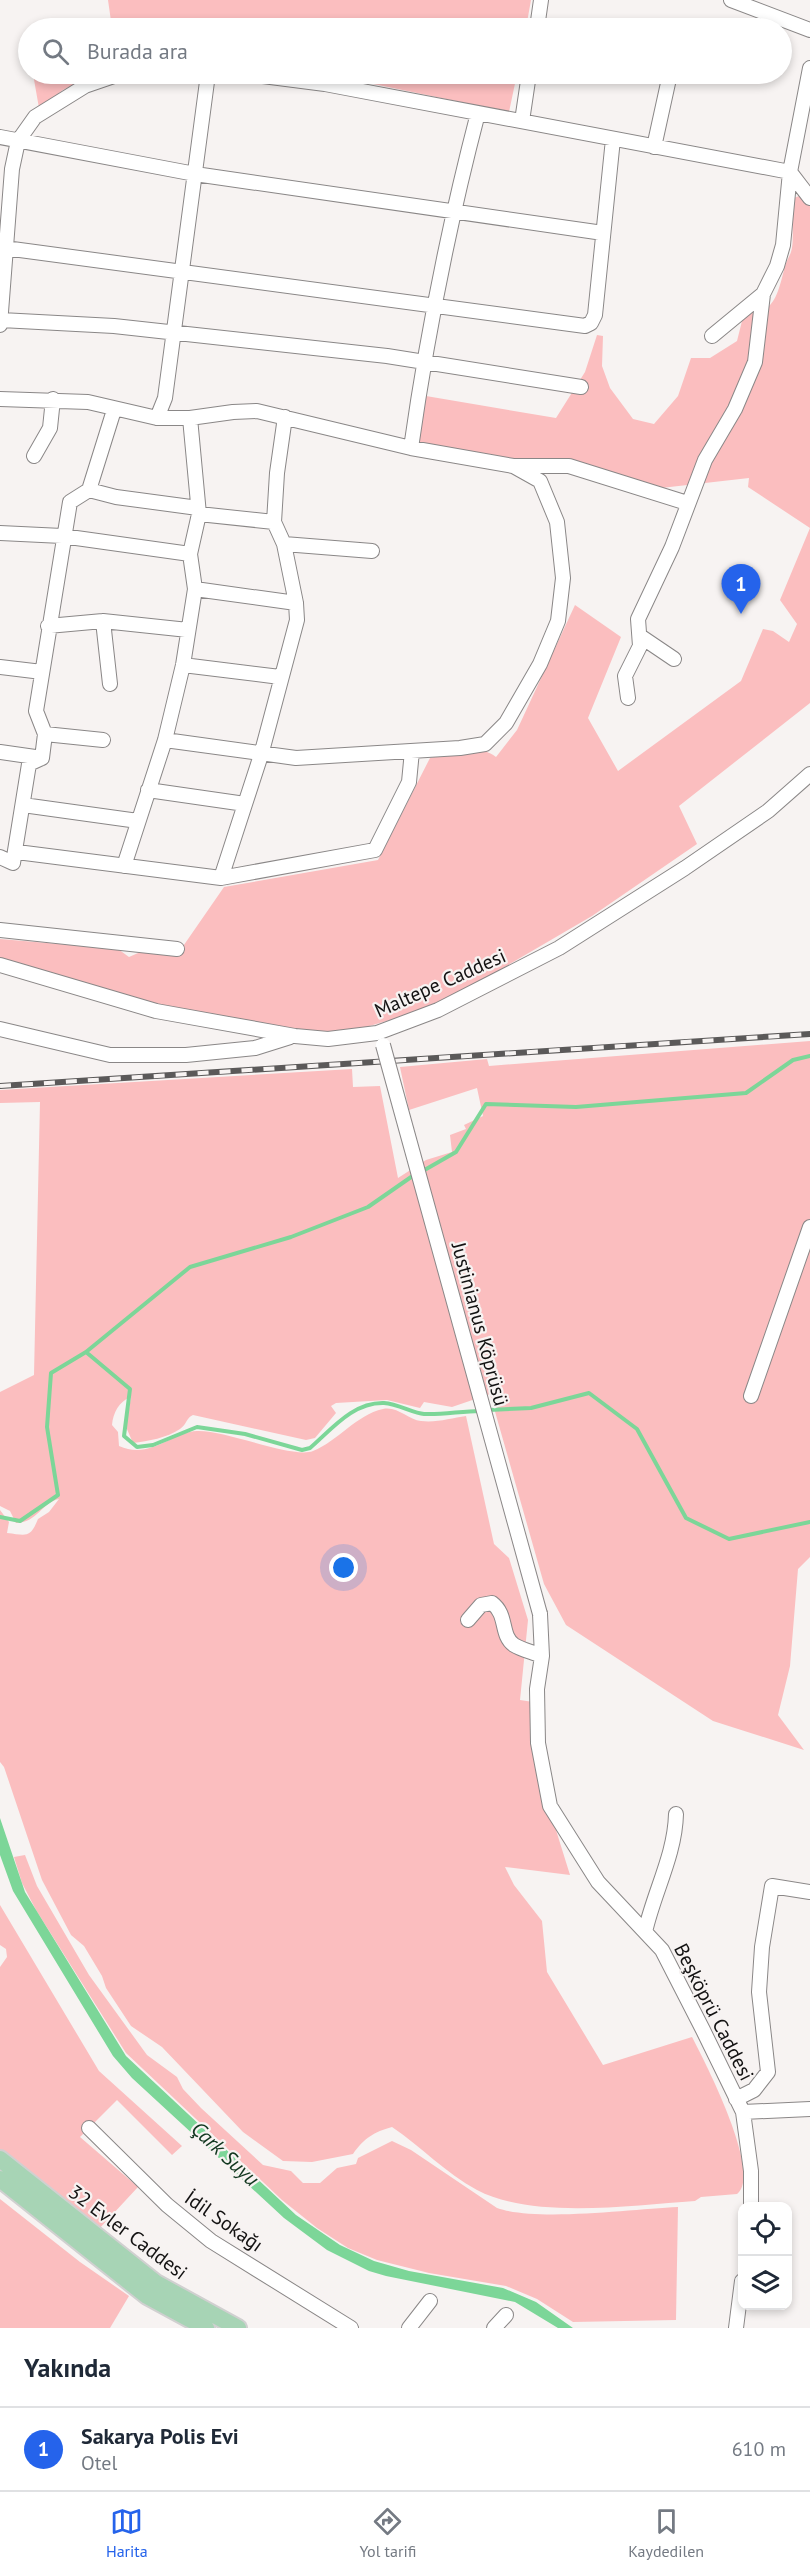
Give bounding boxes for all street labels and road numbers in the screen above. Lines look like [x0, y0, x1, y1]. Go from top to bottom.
street label: Maltepe Caddesi [370, 942, 510, 1024]
street label: Justinianus Köprüsü [445, 1238, 514, 1409]
street label: Beşköprü Caddesi [668, 1939, 760, 2085]
street label: 32 Evler Caddesi [63, 2179, 193, 2285]
street label: İdil Sokağı [180, 2185, 268, 2257]

